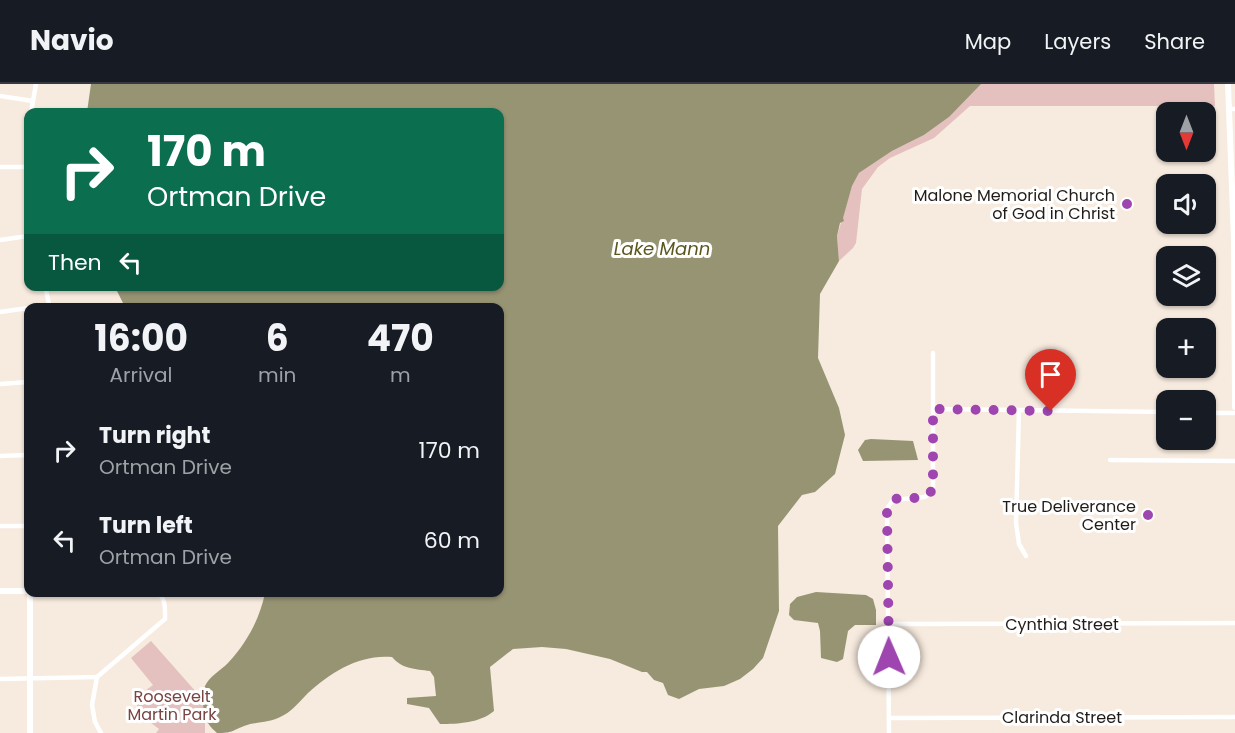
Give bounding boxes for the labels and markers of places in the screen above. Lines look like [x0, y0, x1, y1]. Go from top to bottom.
place label: Malone Memorial Church of God in Christ [914, 184, 1115, 225]
marker: Malone Memorial Church of God in Christ [1120, 197, 1134, 211]
pin [1025, 349, 1076, 411]
place label: True Deliverance Center [1002, 495, 1136, 536]
marker: True Deliverance Center [1141, 508, 1155, 522]

